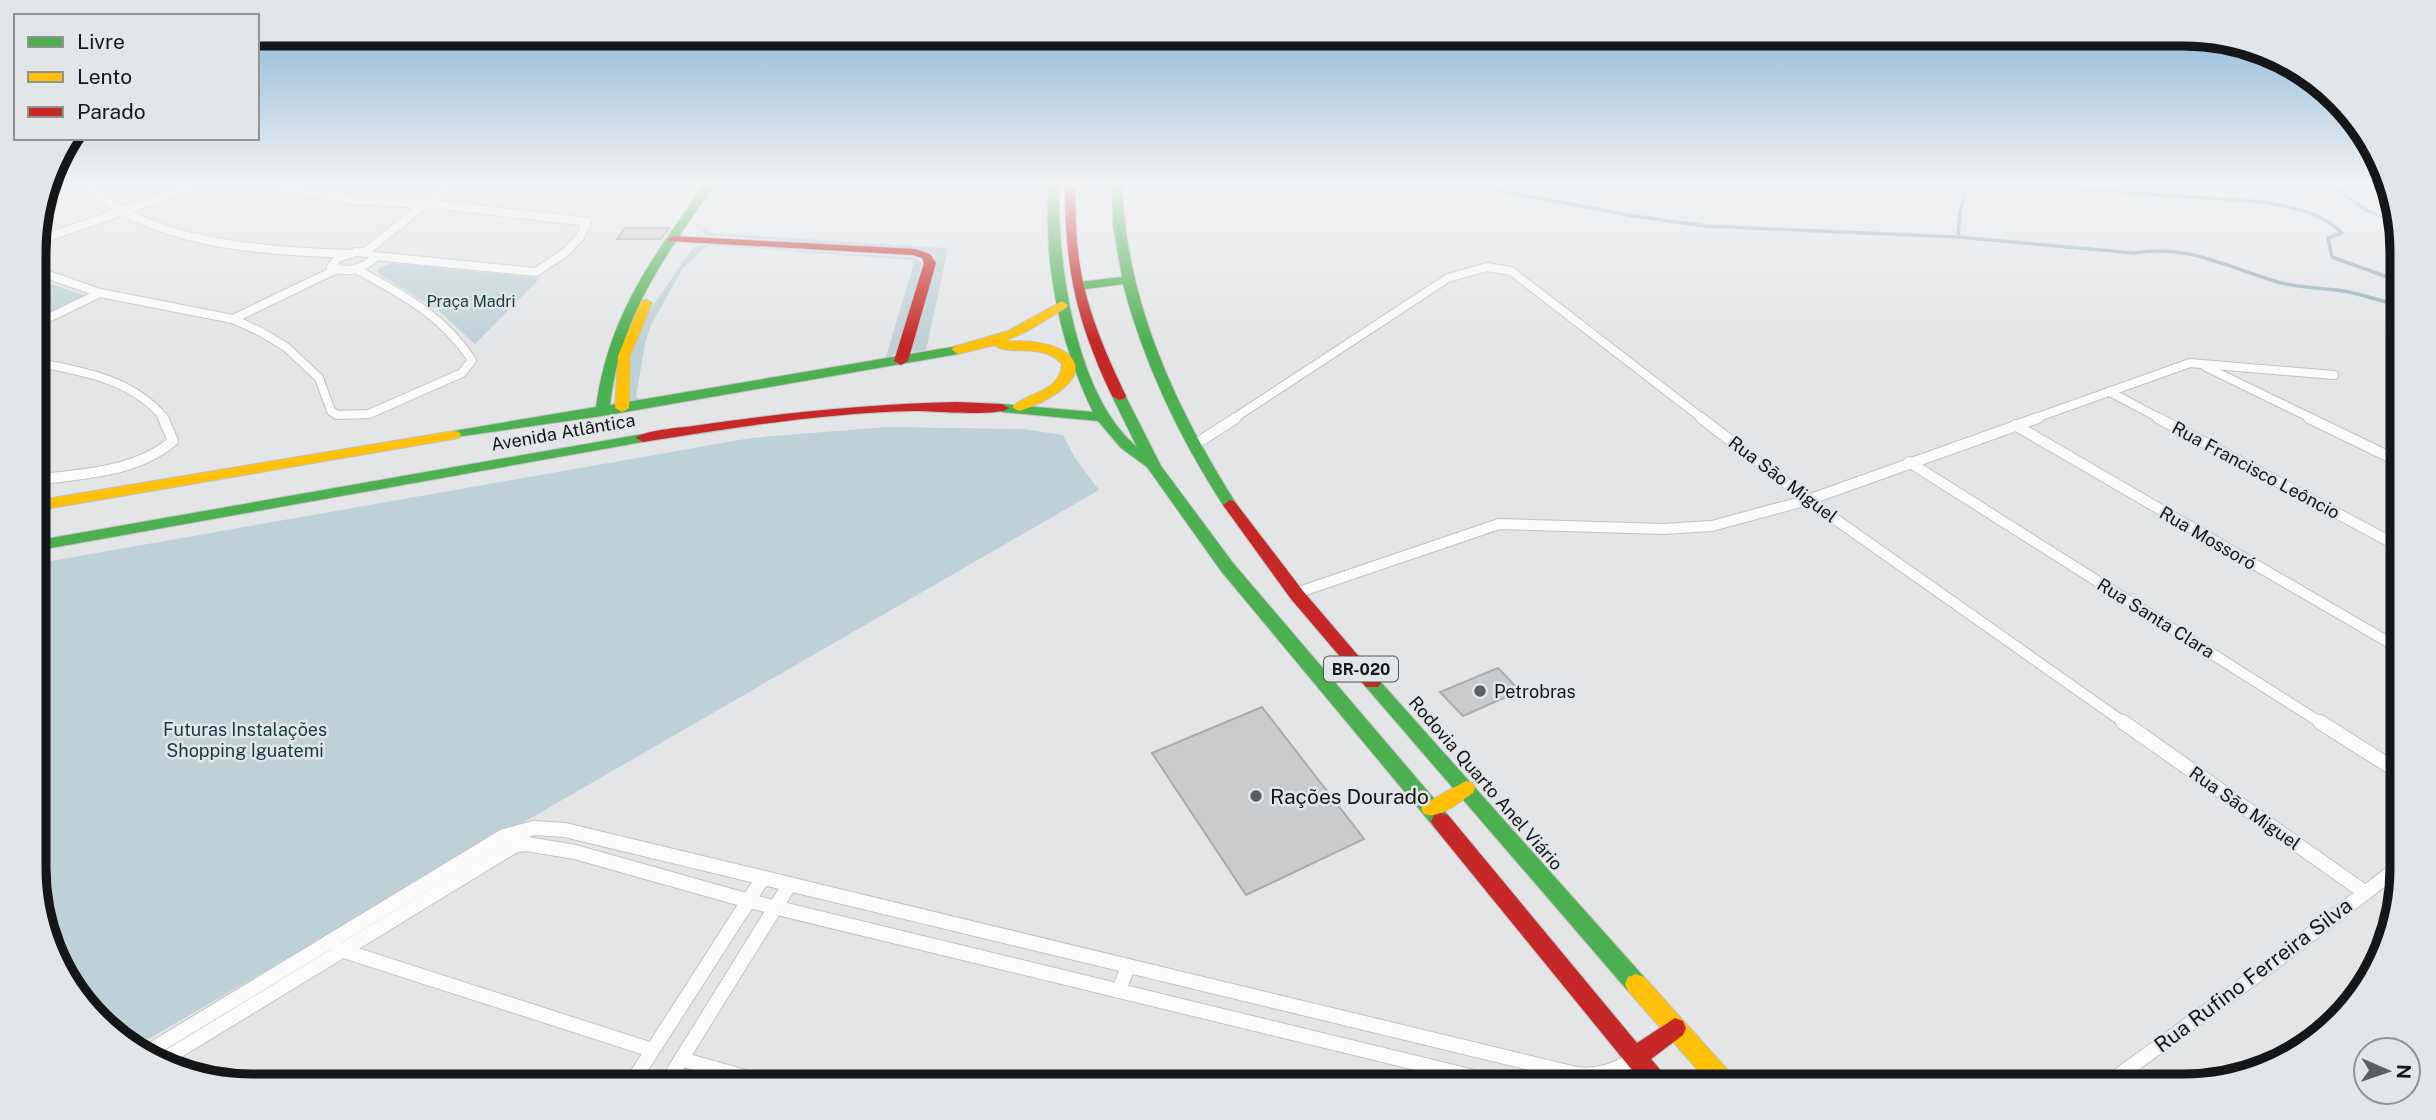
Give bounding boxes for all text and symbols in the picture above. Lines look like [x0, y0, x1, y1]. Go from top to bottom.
legend [14, 14, 259, 140]
text: Livre [77, 29, 125, 54]
text: Lento [77, 64, 132, 89]
text: Parado [77, 99, 146, 124]
park label: Praça Madri [426, 292, 516, 311]
street label: Avenida Atlântica [489, 409, 637, 455]
street label: Rua Francisco Leôncio [2168, 417, 2344, 523]
street label: Rua São Miguel [1725, 431, 1841, 527]
street label: Rua Mossoró [2156, 502, 2260, 574]
street label: Rua Santa Clara [2093, 573, 2219, 663]
road number: BR-020 [1324, 656, 1398, 682]
place label: Petrobras [1494, 681, 1576, 702]
marker: Petrobras [1472, 683, 1488, 699]
street label: Rodovia Quarto Anel Viário [1405, 692, 1567, 874]
park label: Futuras Instalações Shopping Iguatemi [163, 719, 327, 761]
street label: Rua São Miguel [2185, 762, 2305, 854]
place label: Rações Dourado [1270, 784, 1429, 809]
marker: Rações Dourado [1248, 788, 1264, 804]
street label: Rua Rufino Ferreira Silva [2149, 892, 2357, 1058]
north arrow [2352, 1036, 2422, 1106]
text: N [2393, 1064, 2415, 1079]

